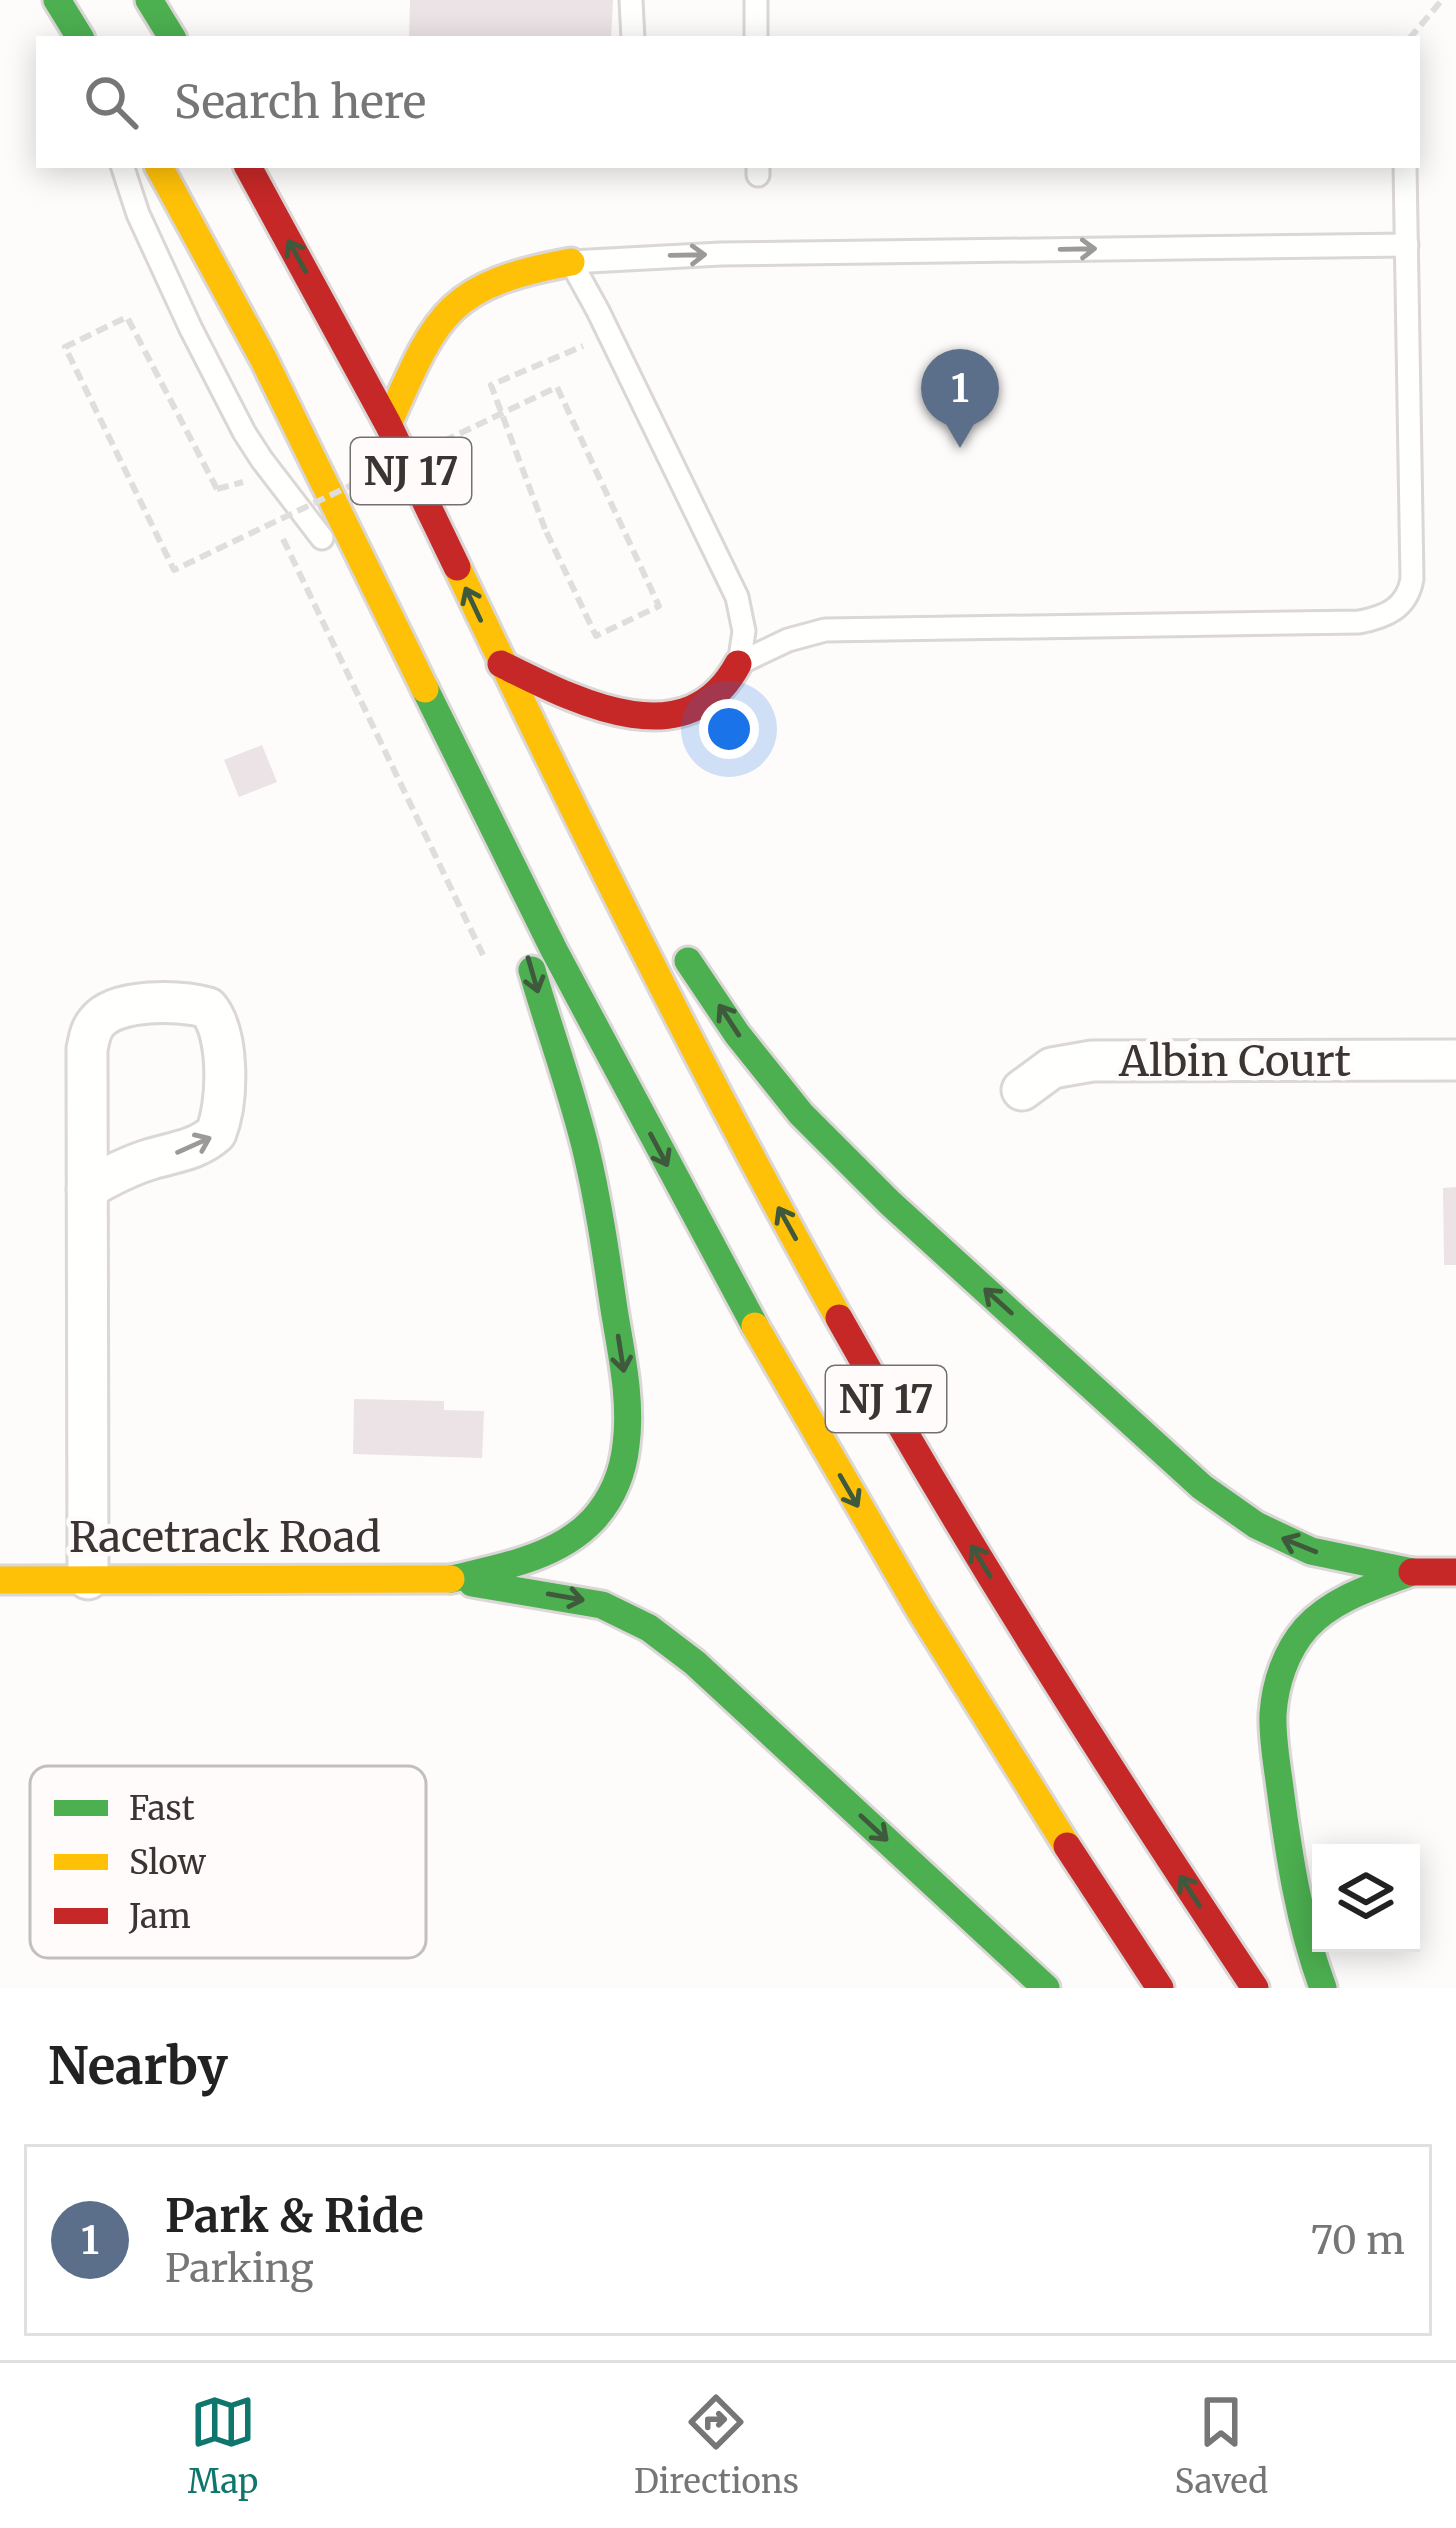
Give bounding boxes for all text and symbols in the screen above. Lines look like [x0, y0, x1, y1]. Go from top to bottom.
search box [36, 36, 1420, 168]
icon: search [78, 69, 144, 135]
text: Search here [174, 74, 426, 130]
one-way arrow [1058, 238, 1097, 260]
one-way arrow [285, 240, 309, 275]
one-way arrow [668, 243, 707, 266]
pin: 1 [921, 349, 999, 448]
road number: NJ 17 [351, 438, 471, 504]
one-way arrow [461, 587, 483, 623]
your location [699, 699, 759, 759]
one-way arrow [524, 955, 546, 993]
one-way arrow [716, 1004, 741, 1038]
street label: Albin Court [1118, 1035, 1351, 1087]
one-way arrow [175, 1132, 211, 1154]
one-way arrow [648, 1132, 671, 1167]
one-way arrow [774, 1207, 798, 1242]
one-way arrow [983, 1288, 1013, 1315]
one-way arrow [610, 1334, 633, 1373]
road number: NJ 17 [826, 1366, 946, 1432]
one-way arrow [837, 1473, 861, 1508]
street label: Racetrack Road [69, 1511, 381, 1563]
one-way arrow [1281, 1533, 1318, 1555]
one-way arrow [969, 1544, 993, 1579]
one-way arrow [546, 1587, 585, 1610]
legend [30, 1766, 426, 1958]
text: Fast [129, 1788, 195, 1829]
one-way arrow [858, 1814, 888, 1841]
text: Slow [129, 1842, 207, 1883]
map controls [1312, 1844, 1420, 1952]
button: layers [1312, 1844, 1420, 1952]
one-way arrow [1178, 1874, 1203, 1908]
text: Jam [128, 1896, 191, 1937]
text: Nearby [48, 2034, 228, 2098]
text: Park & Ride [165, 2188, 424, 2244]
text: 1 [81, 2216, 99, 2265]
text: 70 m [1311, 2216, 1405, 2265]
text: Parking [165, 2244, 314, 2293]
tab: Map [188, 2389, 258, 2502]
tab: Directions [634, 2389, 799, 2502]
tab: Saved [1175, 2389, 1268, 2502]

